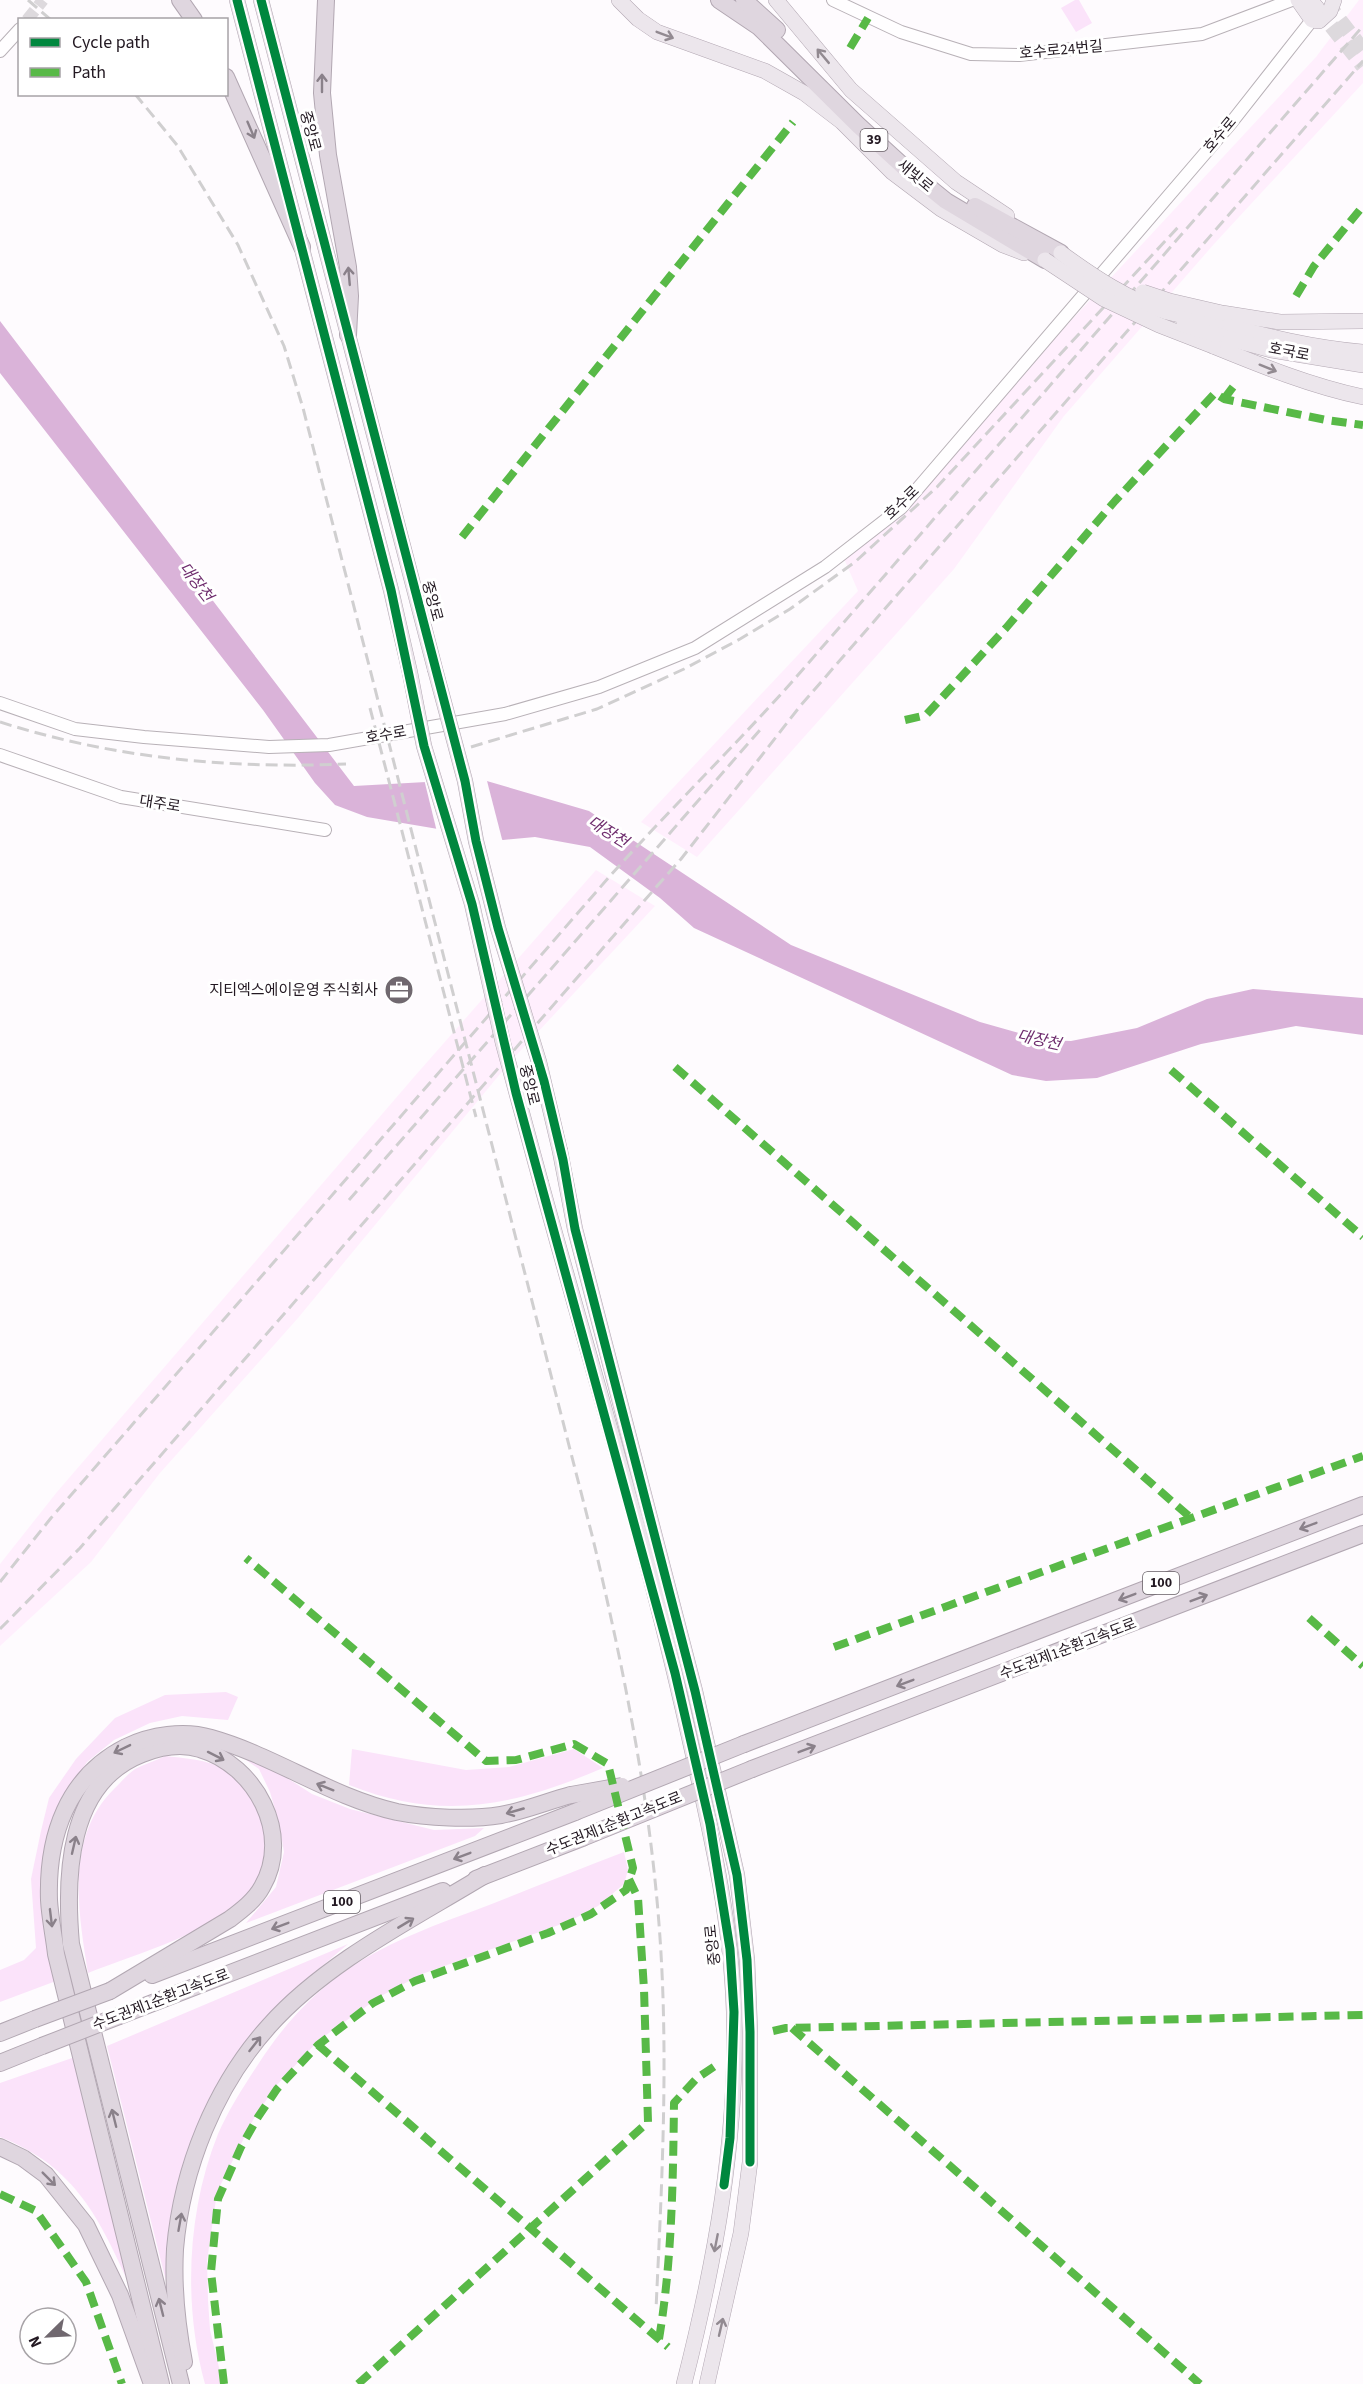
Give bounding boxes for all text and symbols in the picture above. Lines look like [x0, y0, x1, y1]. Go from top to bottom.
legend [18, 18, 228, 96]
text: Cycle path [72, 30, 150, 55]
one-way arrow [656, 30, 674, 41]
street label: 호수로24번길 [1018, 36, 1104, 64]
one-way arrow [816, 49, 830, 64]
text: Path [72, 60, 106, 85]
one-way arrow [316, 74, 328, 94]
street label: 중앙로 [294, 108, 326, 154]
street label: 호수로 [1199, 112, 1241, 158]
one-way arrow [246, 120, 257, 139]
road number: 39 [860, 129, 888, 151]
street label: 새빛로 [892, 155, 938, 197]
one-way arrow [343, 267, 354, 287]
street label: 호국로 [1267, 338, 1311, 366]
one-way arrow [1258, 363, 1276, 374]
street label: 호수로 [880, 481, 924, 525]
water label: 대장천 [174, 558, 220, 608]
street label: 중앙로 [416, 578, 448, 624]
street label: 호수로 [364, 721, 408, 749]
street label: 대주로 [138, 790, 182, 818]
water label: 대장천 [583, 811, 634, 854]
office icon: 지티엑스에이운영 주식회사 [383, 974, 415, 1006]
place label: 지티엑스에이운영 주식회사 [209, 980, 378, 1001]
water label: 대장천 [1015, 1024, 1065, 1056]
street label: 중앙로 [514, 1062, 544, 1108]
one-way arrow [1300, 1521, 1318, 1532]
road number: 100 [1143, 1572, 1179, 1594]
one-way arrow [1118, 1592, 1137, 1603]
one-way arrow [1189, 1592, 1208, 1603]
street label: 수도권제1순환고속도로 [996, 1613, 1140, 1685]
one-way arrow [896, 1678, 915, 1689]
one-way arrow [797, 1742, 816, 1753]
one-way arrow [113, 1744, 131, 1756]
one-way arrow [206, 1750, 224, 1762]
one-way arrow [316, 1781, 335, 1792]
street label: 수도권제1순환고속도로 [543, 1787, 685, 1861]
one-way arrow [506, 1806, 525, 1817]
one-way arrow [68, 1835, 80, 1854]
one-way arrow [453, 1851, 472, 1862]
road number: 100 [324, 1891, 360, 1913]
one-way arrow [46, 1907, 57, 1927]
one-way arrow [397, 1917, 414, 1929]
one-way arrow [271, 1921, 290, 1932]
street label: 중앙로 [700, 1923, 726, 1967]
street label: 수도권제1순환고속도로 [89, 1964, 233, 2036]
one-way arrow [248, 2036, 261, 2052]
one-way arrow [107, 2109, 119, 2128]
one-way arrow [42, 2171, 56, 2186]
one-way arrow [175, 2212, 186, 2232]
one-way arrow [710, 2232, 721, 2252]
one-way arrow [154, 2298, 166, 2317]
north arrow [18, 2306, 78, 2366]
one-way arrow [716, 2318, 728, 2337]
text: N [23, 2332, 47, 2351]

